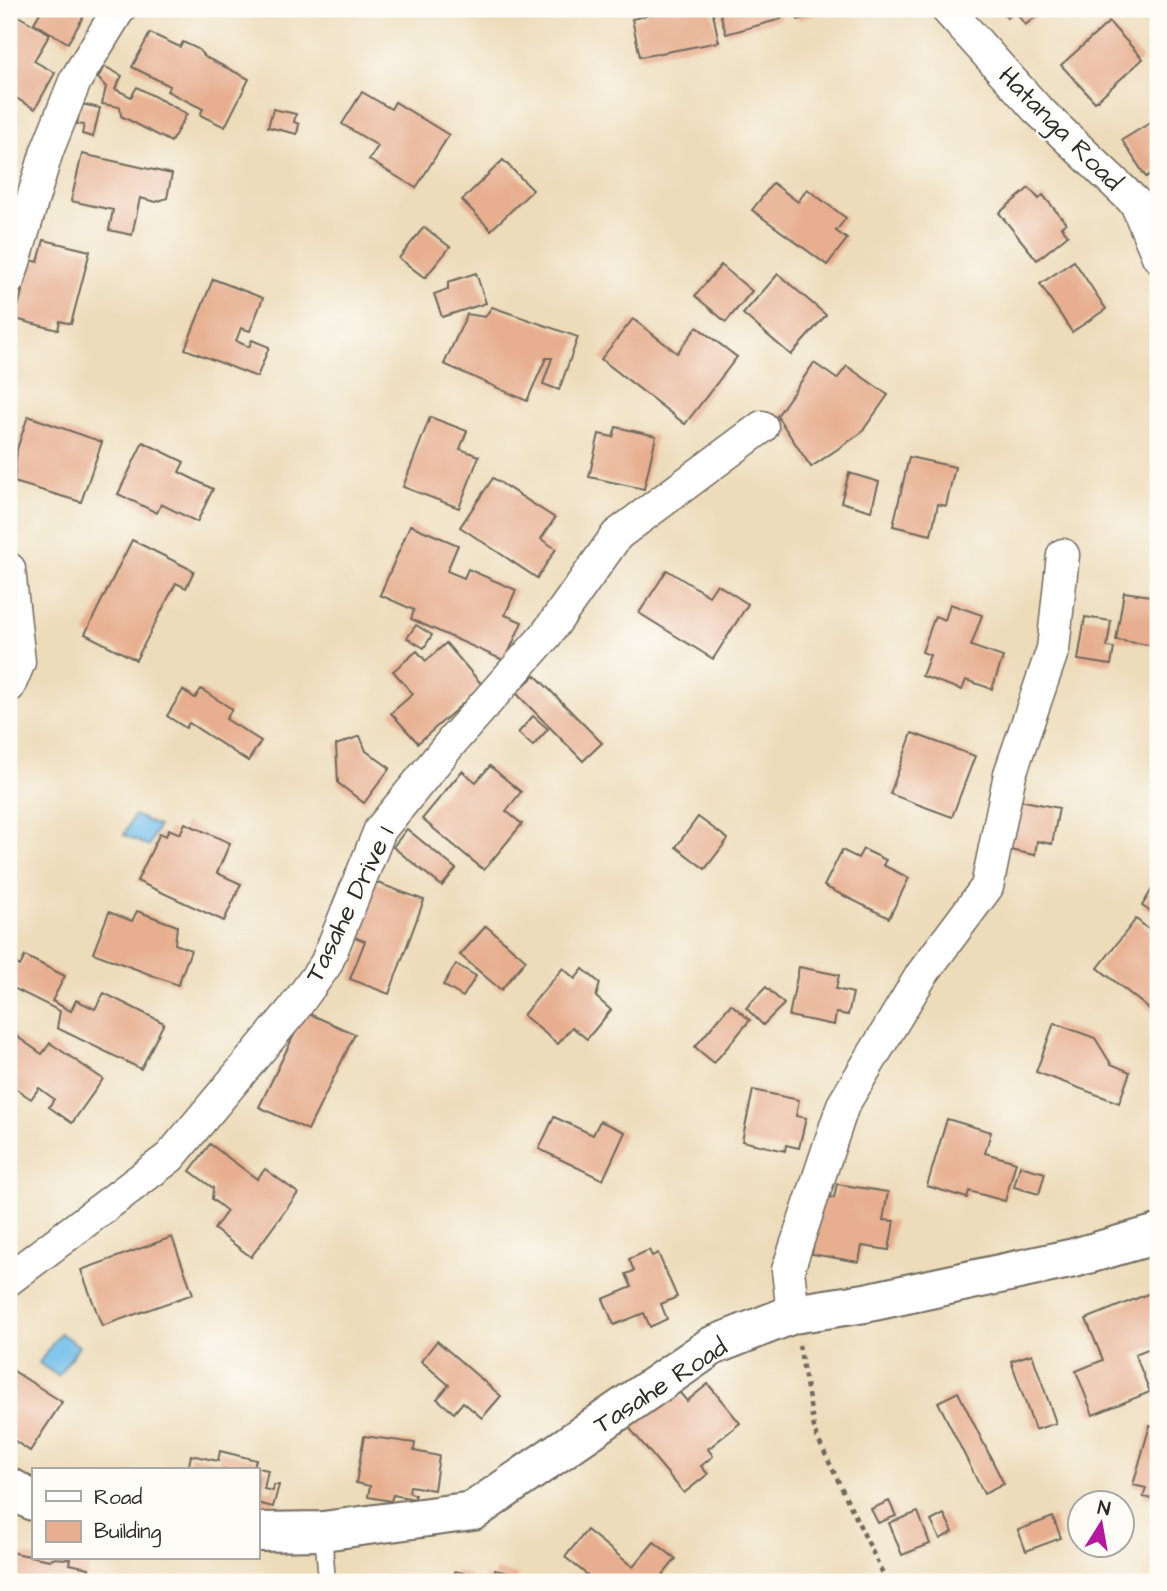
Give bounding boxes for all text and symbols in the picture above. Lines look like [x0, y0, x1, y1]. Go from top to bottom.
street label: Hatanga Road [989, 59, 1130, 200]
street label: Tasahe Drive 1 [297, 820, 403, 988]
street label: Tasahe Road [587, 1329, 734, 1443]
legend [32, 1468, 259, 1560]
text: Road [94, 1483, 142, 1512]
north arrow [1066, 1490, 1136, 1560]
text: N [1096, 1494, 1112, 1523]
text: Building [94, 1517, 162, 1548]

